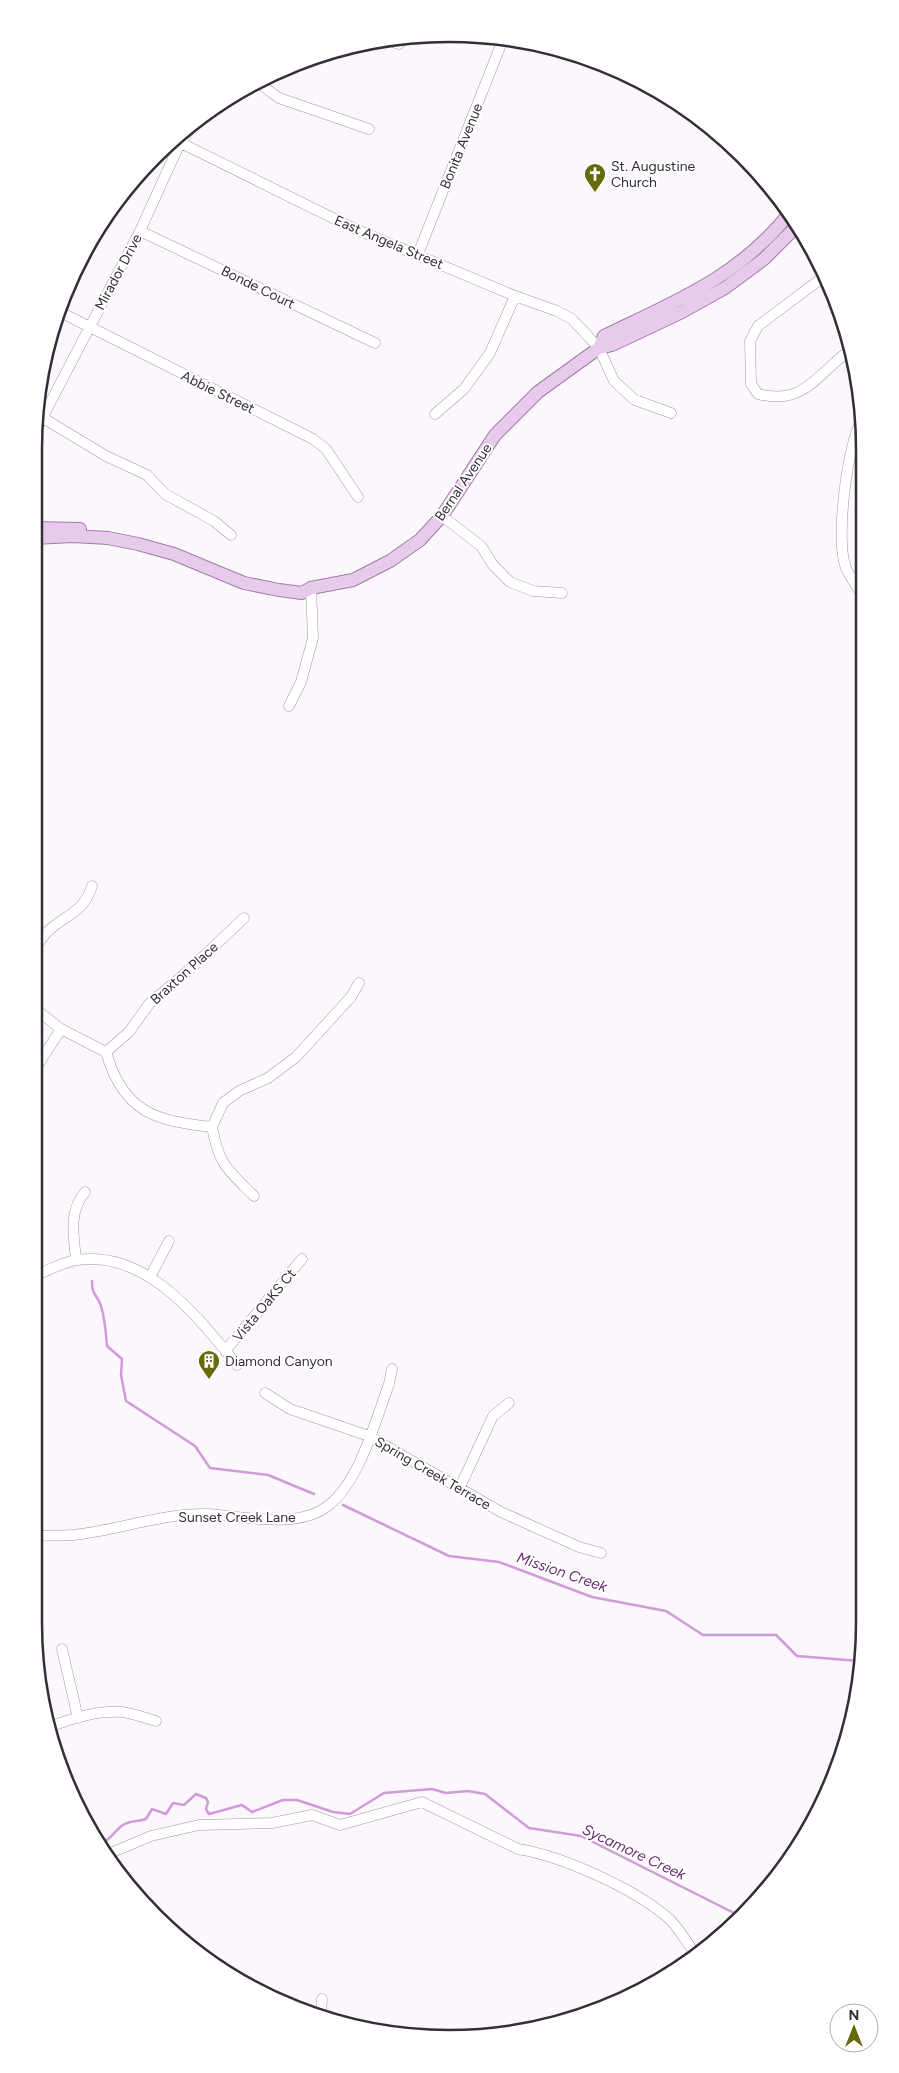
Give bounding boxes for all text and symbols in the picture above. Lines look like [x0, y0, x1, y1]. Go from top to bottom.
street label: Bonita Avenue [437, 101, 487, 192]
place label: St. Augustine Church [611, 158, 695, 191]
church icon: St. Augustine Church [583, 162, 607, 193]
street label: East Angela Street [332, 212, 446, 273]
street label: Mirador Drive [91, 231, 146, 313]
street label: Bonde Court [218, 262, 297, 313]
street label: Abbie Street [178, 367, 257, 418]
street label: Bernal Avenue [431, 440, 496, 524]
street label: Braxton Place [147, 938, 222, 1008]
street label: Vista OaKS Ct [229, 1266, 300, 1345]
building icon: Diamond Canyon [197, 1349, 221, 1380]
place label: Diamond Canyon [225, 1353, 333, 1370]
street label: Spring Creek Terrace [372, 1433, 494, 1514]
street label: Sunset Creek Lane [178, 1509, 296, 1526]
water label: Mission Creek [515, 1548, 610, 1596]
water label: Sycamore Creek [579, 1820, 689, 1884]
north arrow [829, 2003, 879, 2053]
text: N [849, 2007, 859, 2024]

